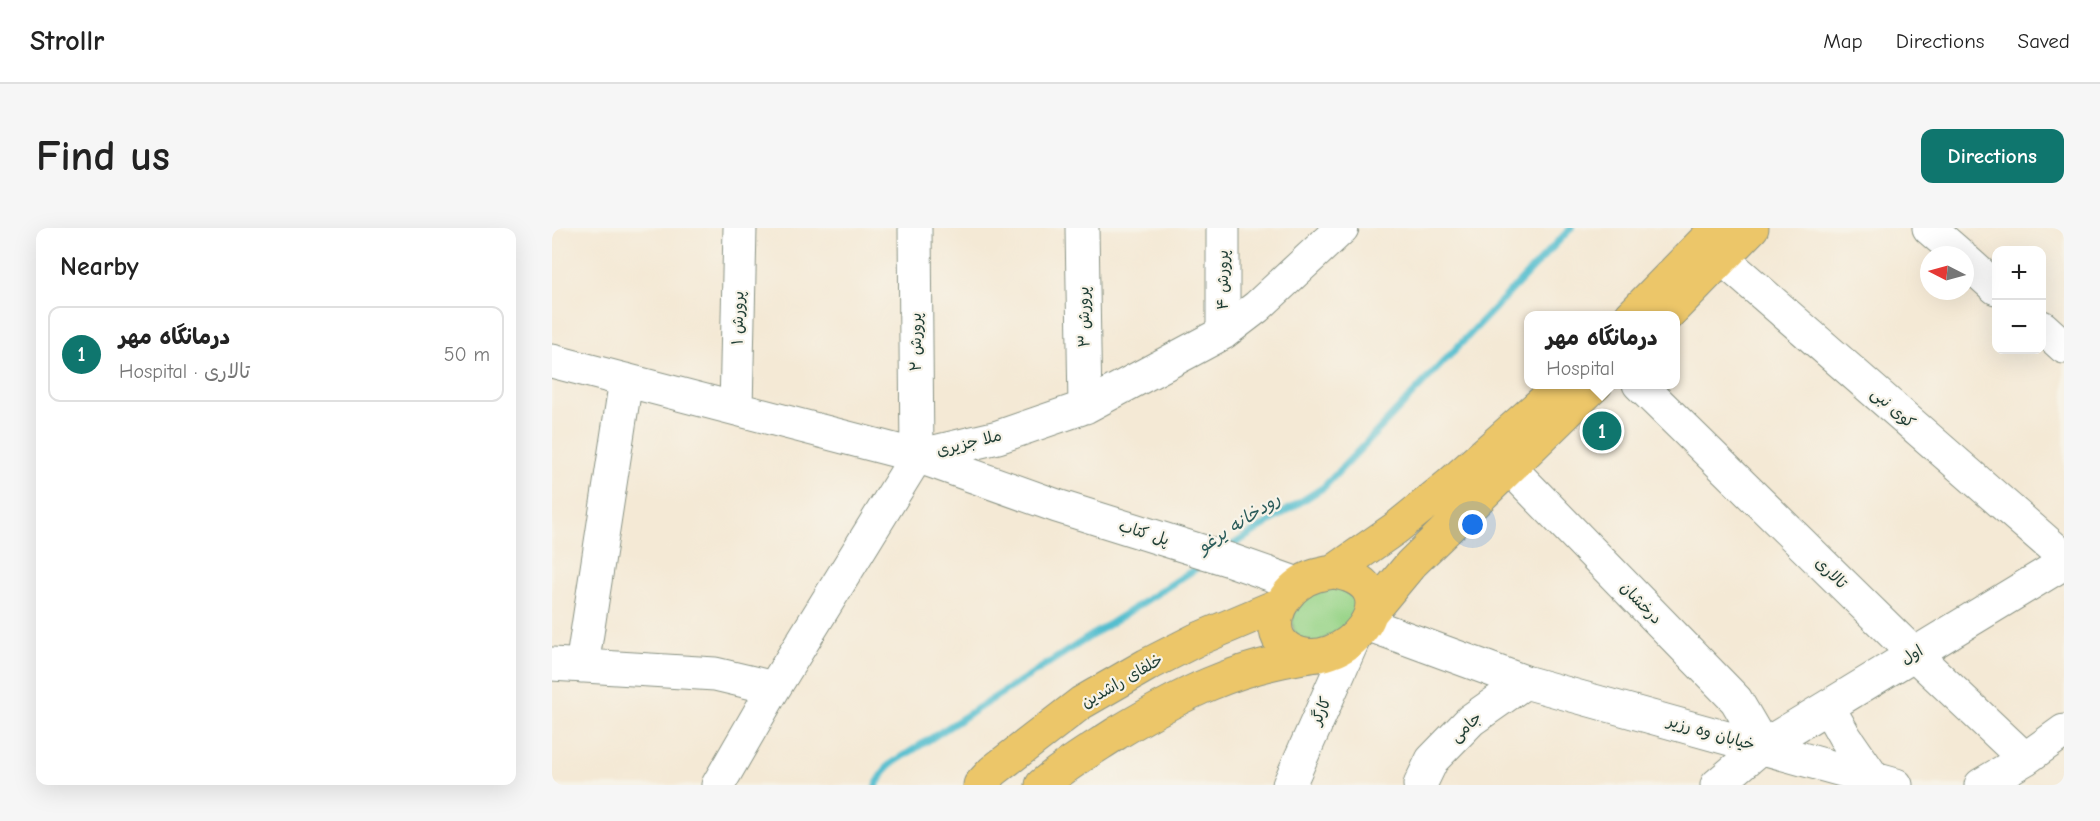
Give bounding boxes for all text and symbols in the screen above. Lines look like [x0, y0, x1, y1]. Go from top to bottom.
text: Strollr [30, 25, 104, 57]
text: Map [1823, 29, 1863, 53]
text: Directions [1896, 29, 1985, 53]
text: Saved [2018, 29, 2070, 53]
button: Directions [1921, 129, 2064, 183]
text: Find us [36, 132, 170, 181]
north arrow [1920, 246, 1974, 300]
map controls [1992, 246, 2046, 354]
button: + [1992, 246, 2046, 300]
street label: پرورش ۴ [1214, 250, 1233, 310]
text: Nearby [60, 252, 139, 282]
street label: پرورش ۳ [1074, 286, 1095, 348]
street label: پرورش ۱ [729, 291, 748, 345]
button: − [1992, 300, 2046, 354]
popup [1524, 311, 1680, 389]
street label: پرورش ۲ [907, 313, 926, 371]
text: درمانگاه مهر [119, 324, 230, 350]
text: درمانگاه مهر [1546, 325, 1658, 351]
text: 1 [78, 343, 85, 366]
text: 50 m [444, 343, 490, 366]
text: Hospital [1546, 357, 1615, 380]
text: Hospital · تالاری [119, 360, 250, 383]
street label: کوی نبی [1867, 384, 1919, 433]
pin: 1 [1582, 408, 1622, 454]
street label: ملا جزیری [935, 426, 1003, 460]
water label: رودخانه یرغو [1192, 488, 1285, 559]
your location [1458, 510, 1487, 539]
street label: پل کتاب [1116, 517, 1171, 550]
street label: تالاری [1811, 554, 1851, 593]
street label: درخشان [1617, 578, 1665, 628]
street label: اول [1898, 642, 1926, 668]
street label: خلفای راشدین [1078, 650, 1166, 712]
street label: کارگر [1305, 694, 1335, 730]
street label: جامی [1447, 708, 1486, 746]
street label: خیابان وه رزیر [1663, 711, 1757, 754]

